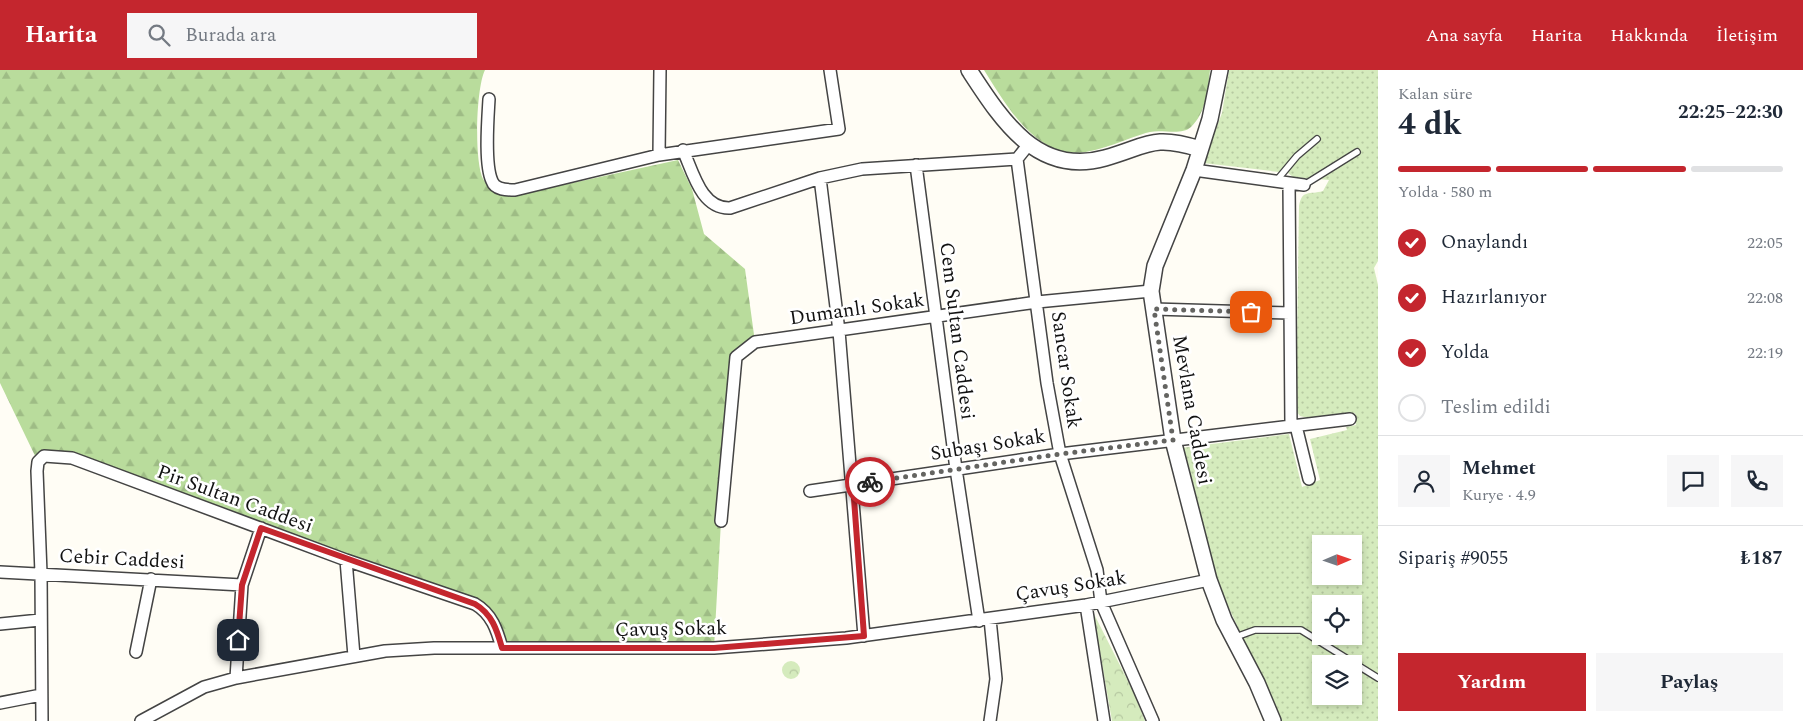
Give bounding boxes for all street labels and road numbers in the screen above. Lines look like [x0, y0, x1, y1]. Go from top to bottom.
street label: Cem Sultan Caddesi [931, 240, 983, 422]
street label: Dumanlı Sokak [788, 285, 926, 333]
street label: Sancar Sokak [1043, 309, 1089, 431]
street label: Mevlana Caddesi [1164, 333, 1220, 487]
street label: Subaşı Sokak [928, 421, 1048, 469]
street label: Pir Sultan Caddesi [153, 457, 317, 541]
street label: Cebir Caddesi [58, 541, 186, 577]
street label: Çavuş Sokak [1013, 562, 1129, 610]
street label: Çavuş Sokak [615, 613, 727, 645]

